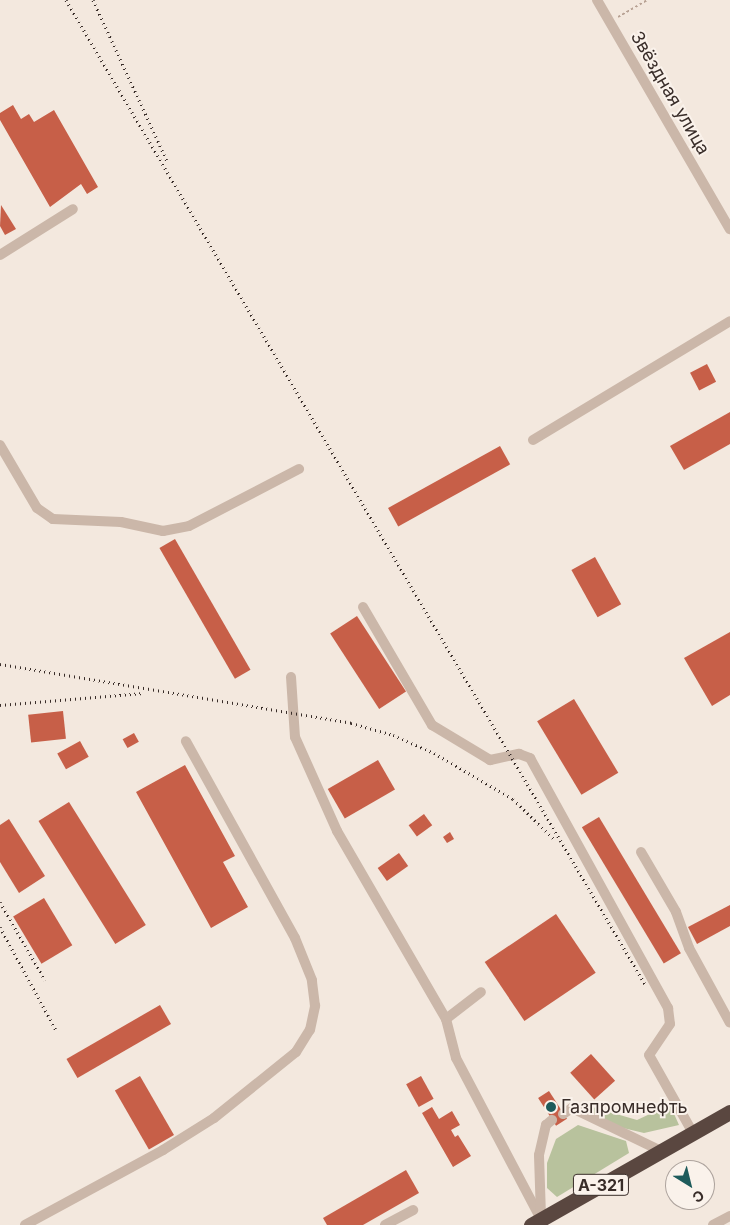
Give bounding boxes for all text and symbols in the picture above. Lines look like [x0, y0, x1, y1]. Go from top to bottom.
street label: Звёздная улица [626, 27, 714, 159]
place label: Газпромнефть [561, 1096, 688, 1118]
marker: Газпромнефть [545, 1101, 557, 1113]
north arrow [665, 1160, 715, 1210]
road number: А-321 [572, 1172, 630, 1198]
text: С [689, 1187, 708, 1207]

